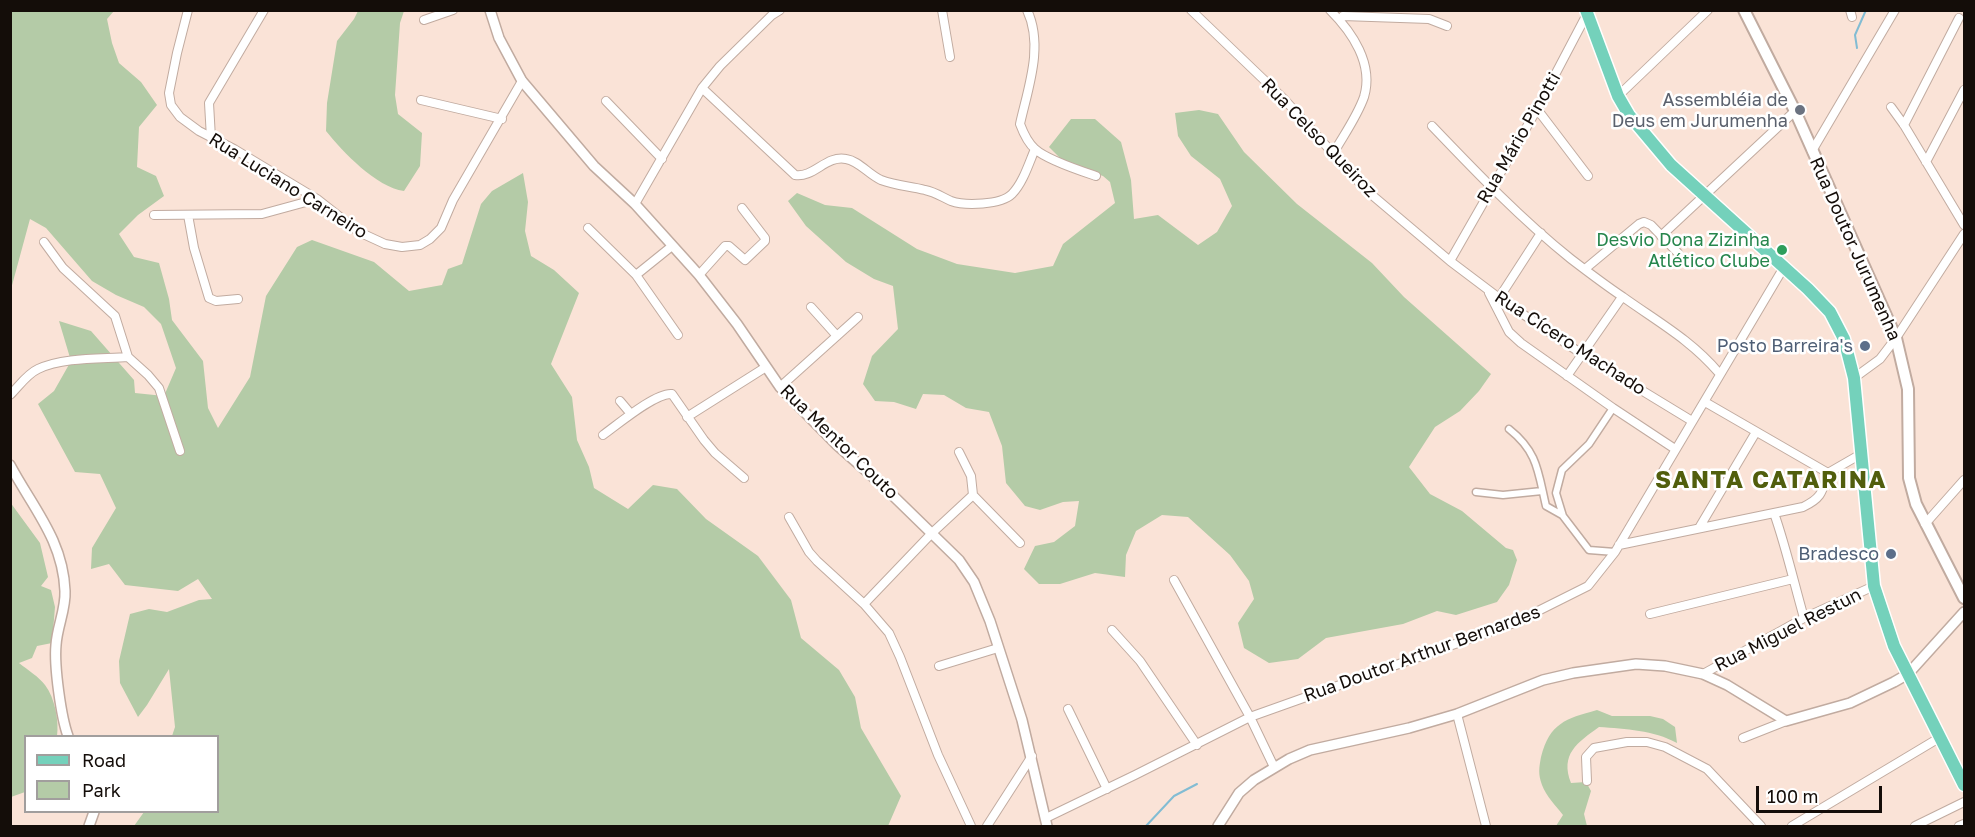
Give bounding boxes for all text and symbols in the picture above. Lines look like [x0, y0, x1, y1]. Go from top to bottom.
street label: Rua Mário Pinotti [1473, 69, 1565, 207]
street label: Rua Celso Queiroz [1257, 74, 1381, 202]
place label: Assembléia de Deus em Jurumenha [1612, 89, 1788, 132]
marker: Assembléia de Deus em Jurumenha [1793, 103, 1807, 117]
street label: Rua Luciano Carneiro [205, 128, 371, 244]
street label: Rua Doutor Jurumenha [1805, 154, 1905, 344]
place label: Desvio Dona Zizinha Atlético Clube [1596, 229, 1770, 272]
marker: Desvio Dona Zizinha Atlético Clube [1775, 243, 1789, 257]
street label: Rua Cícero Machado [1491, 286, 1649, 400]
place label: Posto Barreira's [1717, 335, 1853, 357]
marker: Posto Barreira's [1858, 339, 1872, 353]
street label: Rua Mentor Couto [775, 380, 903, 504]
district label: SANTA CATARINA [1655, 466, 1887, 494]
place label: Bradesco [1798, 543, 1879, 565]
marker: Bradesco [1884, 547, 1898, 561]
street label: Rua Miguel Restun [1711, 584, 1865, 676]
street label: Rua Doutor Arthur Bernardes [1301, 601, 1543, 707]
legend [24, 735, 219, 813]
text: Road [82, 749, 126, 771]
scale bar [1759, 774, 1885, 812]
text: Park [82, 779, 121, 801]
text: 100 m [1767, 785, 1818, 807]

